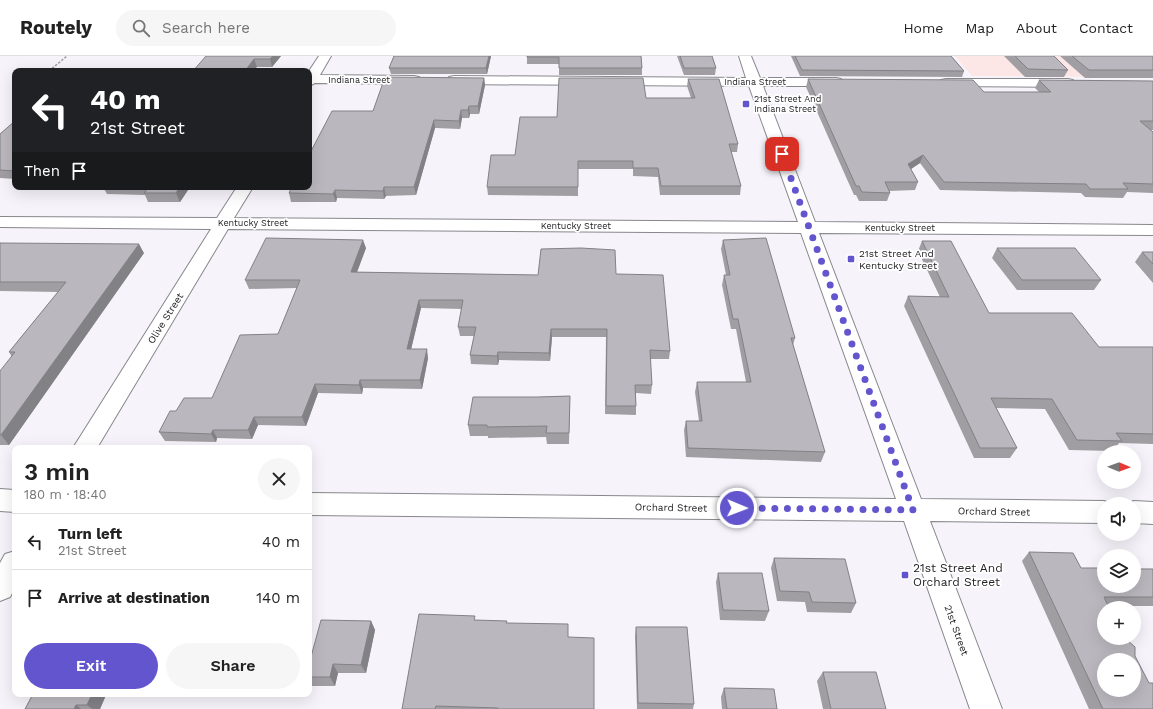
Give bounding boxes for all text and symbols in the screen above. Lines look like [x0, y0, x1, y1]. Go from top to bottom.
search box [116, 10, 396, 46]
text: Routely [20, 16, 92, 39]
icon: search [130, 17, 152, 39]
text: Search here [162, 19, 250, 37]
text: Home [903, 20, 943, 36]
text: Map [965, 20, 994, 36]
text: About [1016, 20, 1057, 36]
text: Contact [1079, 20, 1133, 36]
street label: Indiana Street [328, 75, 390, 85]
street label: Indiana Street [724, 77, 786, 87]
text: 40 m [90, 83, 160, 116]
icon: left [24, 84, 76, 136]
place label: 21st Street And Indiana Street [754, 94, 821, 114]
marker: 21st Street And Indiana Street [741, 99, 751, 109]
text: 21st Street [90, 117, 185, 138]
pin [765, 137, 799, 171]
icon: arrive [771, 143, 793, 165]
icon: arrive [68, 160, 90, 182]
text: Then [24, 162, 60, 180]
street label: Kentucky Street [218, 218, 288, 228]
street label: Kentucky Street [541, 221, 611, 231]
street label: Kentucky Street [865, 223, 935, 233]
place label: 21st Street And Kentucky Street [859, 248, 938, 271]
marker: 21st Street And Kentucky Street [846, 254, 856, 264]
street label: Olive Street [145, 290, 186, 346]
north arrow [1097, 445, 1141, 489]
map controls [1097, 445, 1141, 697]
text: 3 min [24, 458, 90, 486]
button: close [258, 458, 300, 500]
text: 180 m · 18:40 [24, 487, 107, 502]
position arrow [716, 487, 758, 529]
button: sound [1097, 497, 1141, 541]
street label: Orchard Street [635, 501, 708, 514]
street label: Orchard Street [958, 505, 1031, 518]
text: Turn left [58, 525, 122, 543]
icon: left [24, 531, 46, 553]
text: 40 m [262, 533, 300, 551]
text: 21st Street [58, 543, 127, 558]
button: layers [1097, 549, 1141, 593]
place label: 21st Street And Orchard Street [913, 561, 1003, 589]
marker: 21st Street And Orchard Street [900, 570, 910, 580]
icon: arrive [24, 587, 46, 609]
text: Arrive at destination [58, 589, 210, 607]
text: 140 m [256, 589, 300, 607]
button: + [1097, 601, 1141, 645]
street label: 21st Street [942, 604, 971, 658]
button: Exit [24, 643, 158, 689]
button: Share [166, 643, 300, 689]
button: − [1097, 653, 1141, 697]

